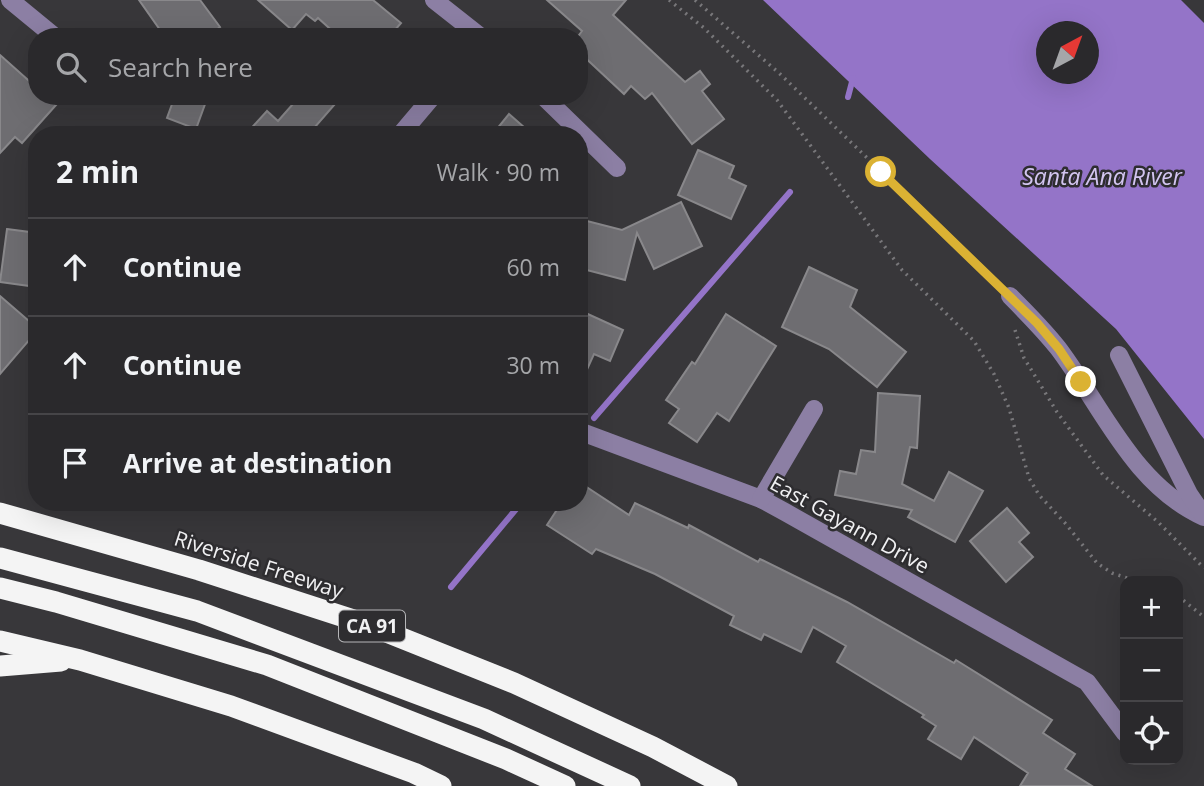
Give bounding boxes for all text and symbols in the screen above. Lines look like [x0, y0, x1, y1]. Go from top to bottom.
north arrow [1036, 21, 1099, 84]
search box [28, 28, 588, 105]
icon: search [52, 48, 90, 86]
text: Search here [108, 49, 253, 85]
text: 2 min [56, 151, 139, 192]
text: Walk · 90 m [437, 156, 560, 188]
route start [865, 156, 896, 187]
water label: Santa Ana River [1022, 160, 1183, 192]
icon: ahead [56, 248, 94, 286]
text: Continue [123, 249, 242, 285]
text: 60 m [506, 251, 560, 283]
icon: ahead [56, 346, 94, 384]
text: Continue [123, 347, 242, 383]
text: 30 m [506, 349, 560, 381]
route end [1065, 366, 1096, 397]
icon: arrive [56, 444, 94, 482]
text: Arrive at destination [123, 445, 392, 481]
street label: East Gayann Drive [765, 469, 935, 579]
street label: Riverside Freeway [171, 523, 347, 605]
map controls [1120, 576, 1183, 765]
button: + [1120, 576, 1183, 639]
road number: CA 91 [339, 610, 405, 642]
button: − [1120, 639, 1183, 702]
button: locate [1120, 702, 1183, 765]

